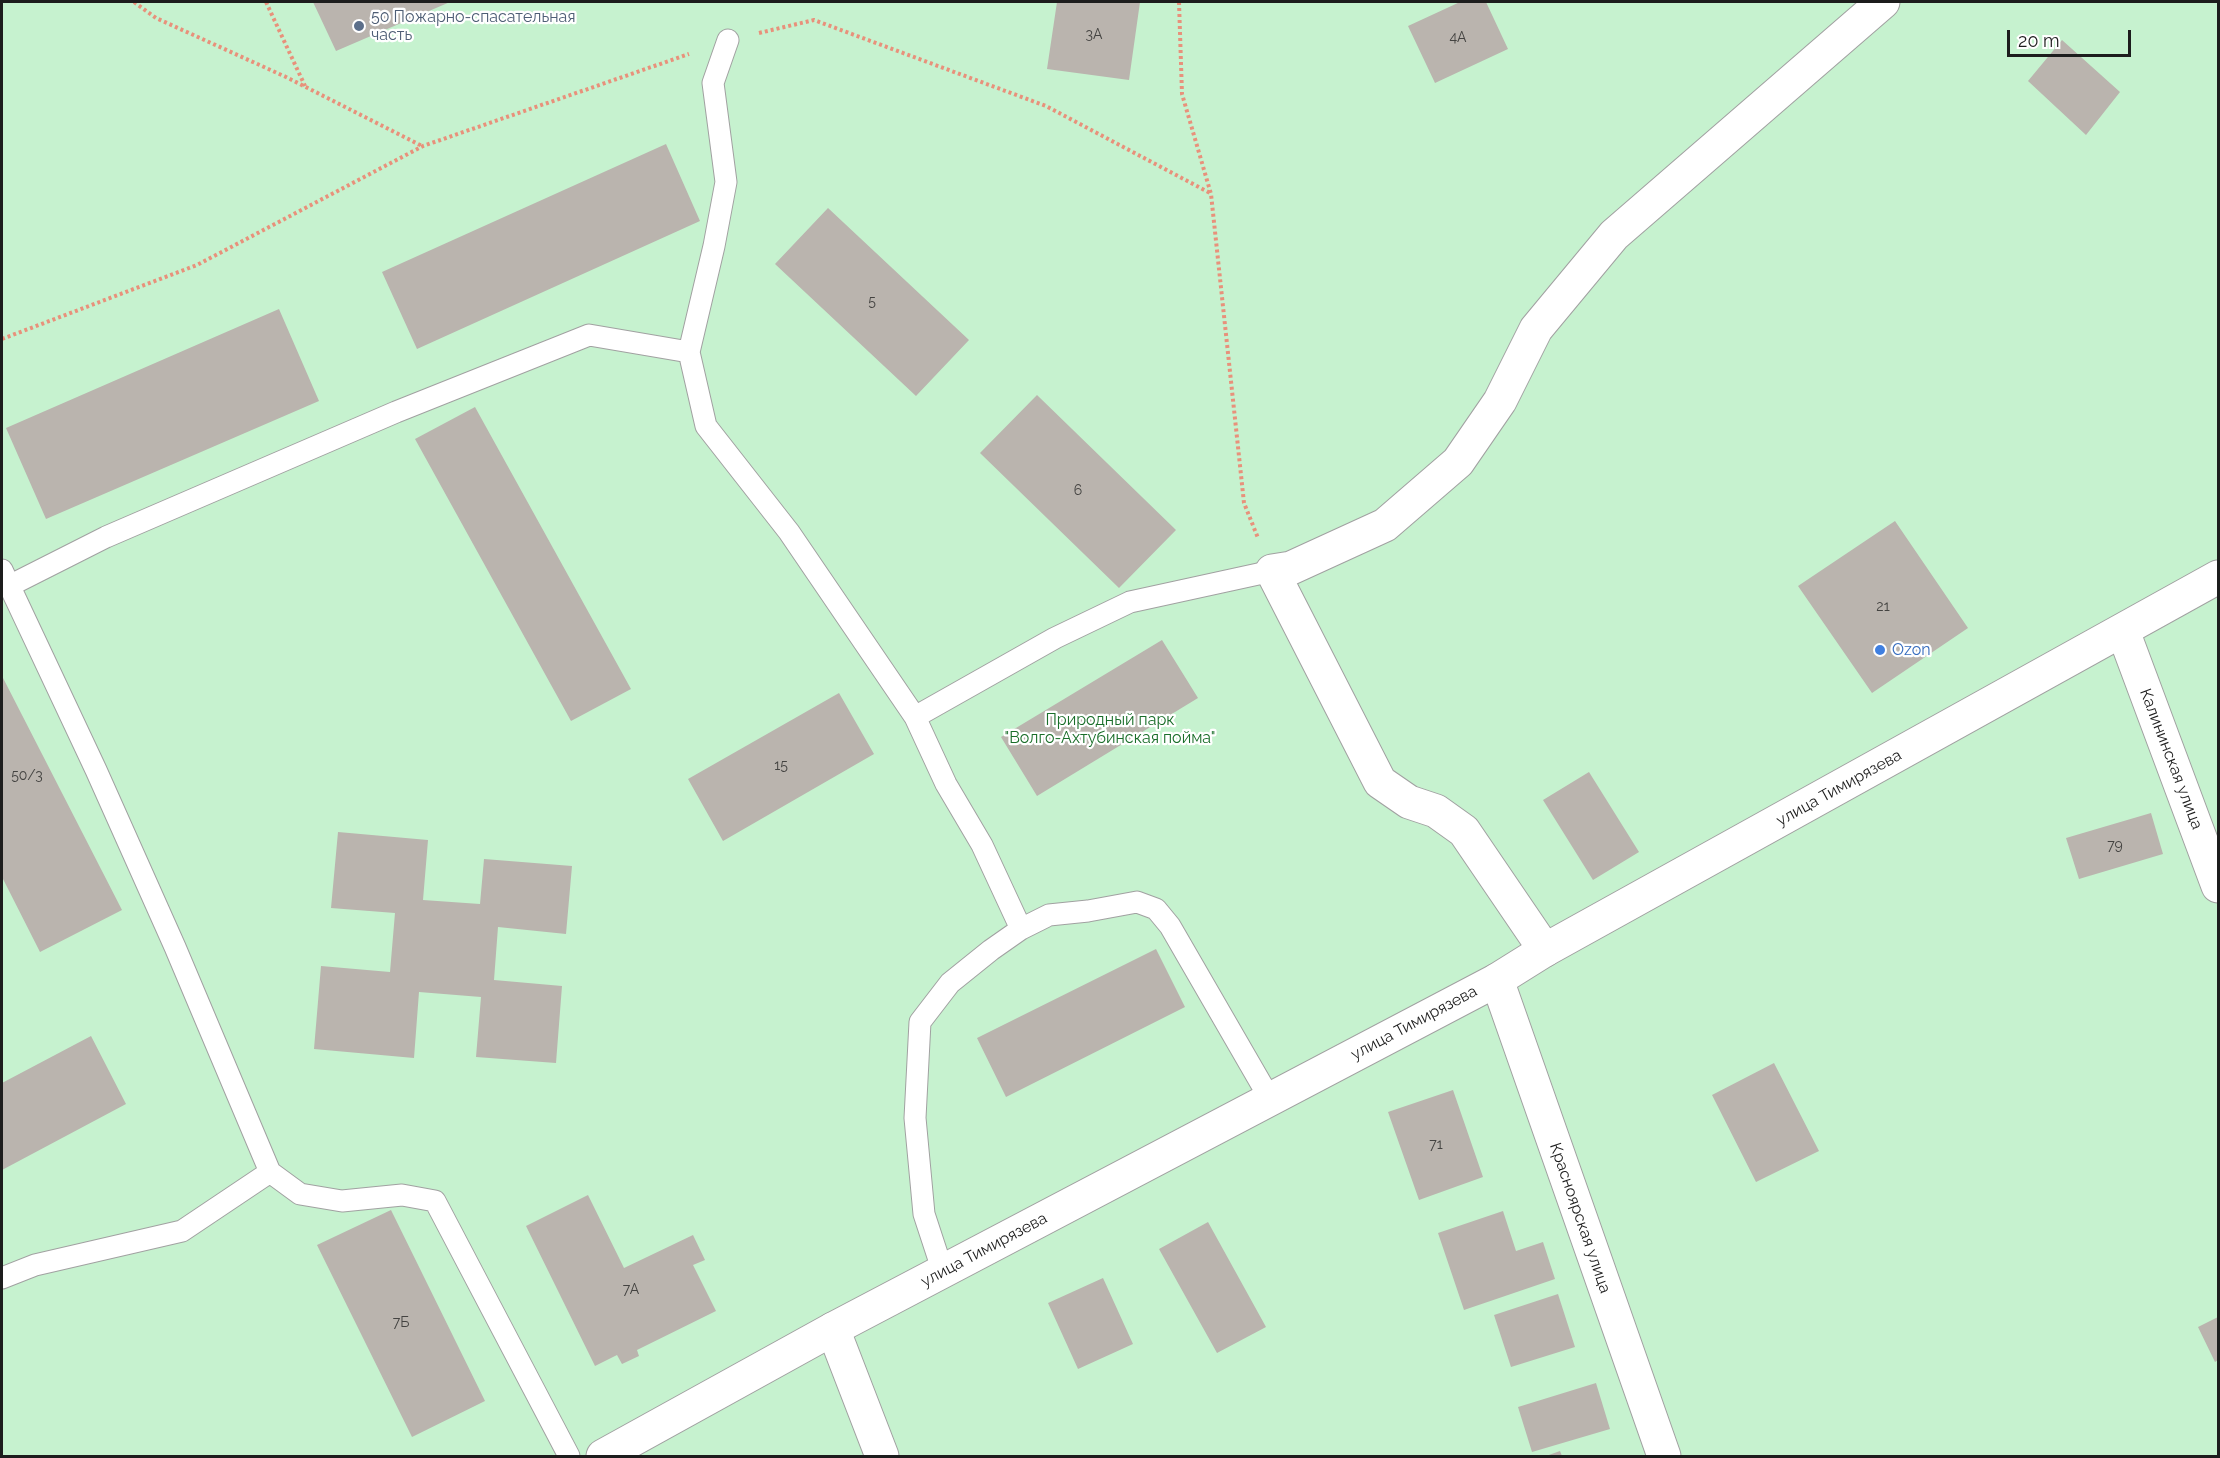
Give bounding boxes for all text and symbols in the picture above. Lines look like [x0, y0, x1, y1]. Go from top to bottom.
place label: 50 Пожарно-спасательная часть [371, 7, 576, 45]
scale bar [2010, 18, 2134, 56]
marker: 50 Пожарно-спасательная часть [352, 19, 366, 33]
house number: 3А [1086, 27, 1102, 43]
house number: 4А [1449, 30, 1467, 46]
text: 20 m [2018, 30, 2060, 51]
house number: 5 [868, 294, 876, 310]
house number: 6 [1074, 483, 1082, 499]
house number: 21 [1876, 599, 1890, 615]
place label: Ozon [1892, 640, 1931, 660]
marker: Ozon [1873, 643, 1887, 657]
street label: Калининская улица [2135, 686, 2207, 832]
park label: Природный парк "Волго-Ахтубинская пойма" [1004, 710, 1216, 748]
street label: улица Тимирязева [1773, 746, 1905, 830]
house number: 15 [774, 758, 788, 774]
house number: 50/3 [11, 768, 43, 784]
house number: 79 [2107, 838, 2123, 854]
street label: улица Тимирязева [1348, 982, 1480, 1064]
house number: 71 [1429, 1137, 1443, 1153]
street label: Красноярская улица [1545, 1140, 1615, 1296]
street label: улица Тимирязева [918, 1209, 1050, 1291]
house number: 7А [623, 1282, 639, 1298]
house number: 7Б [393, 1315, 409, 1331]

